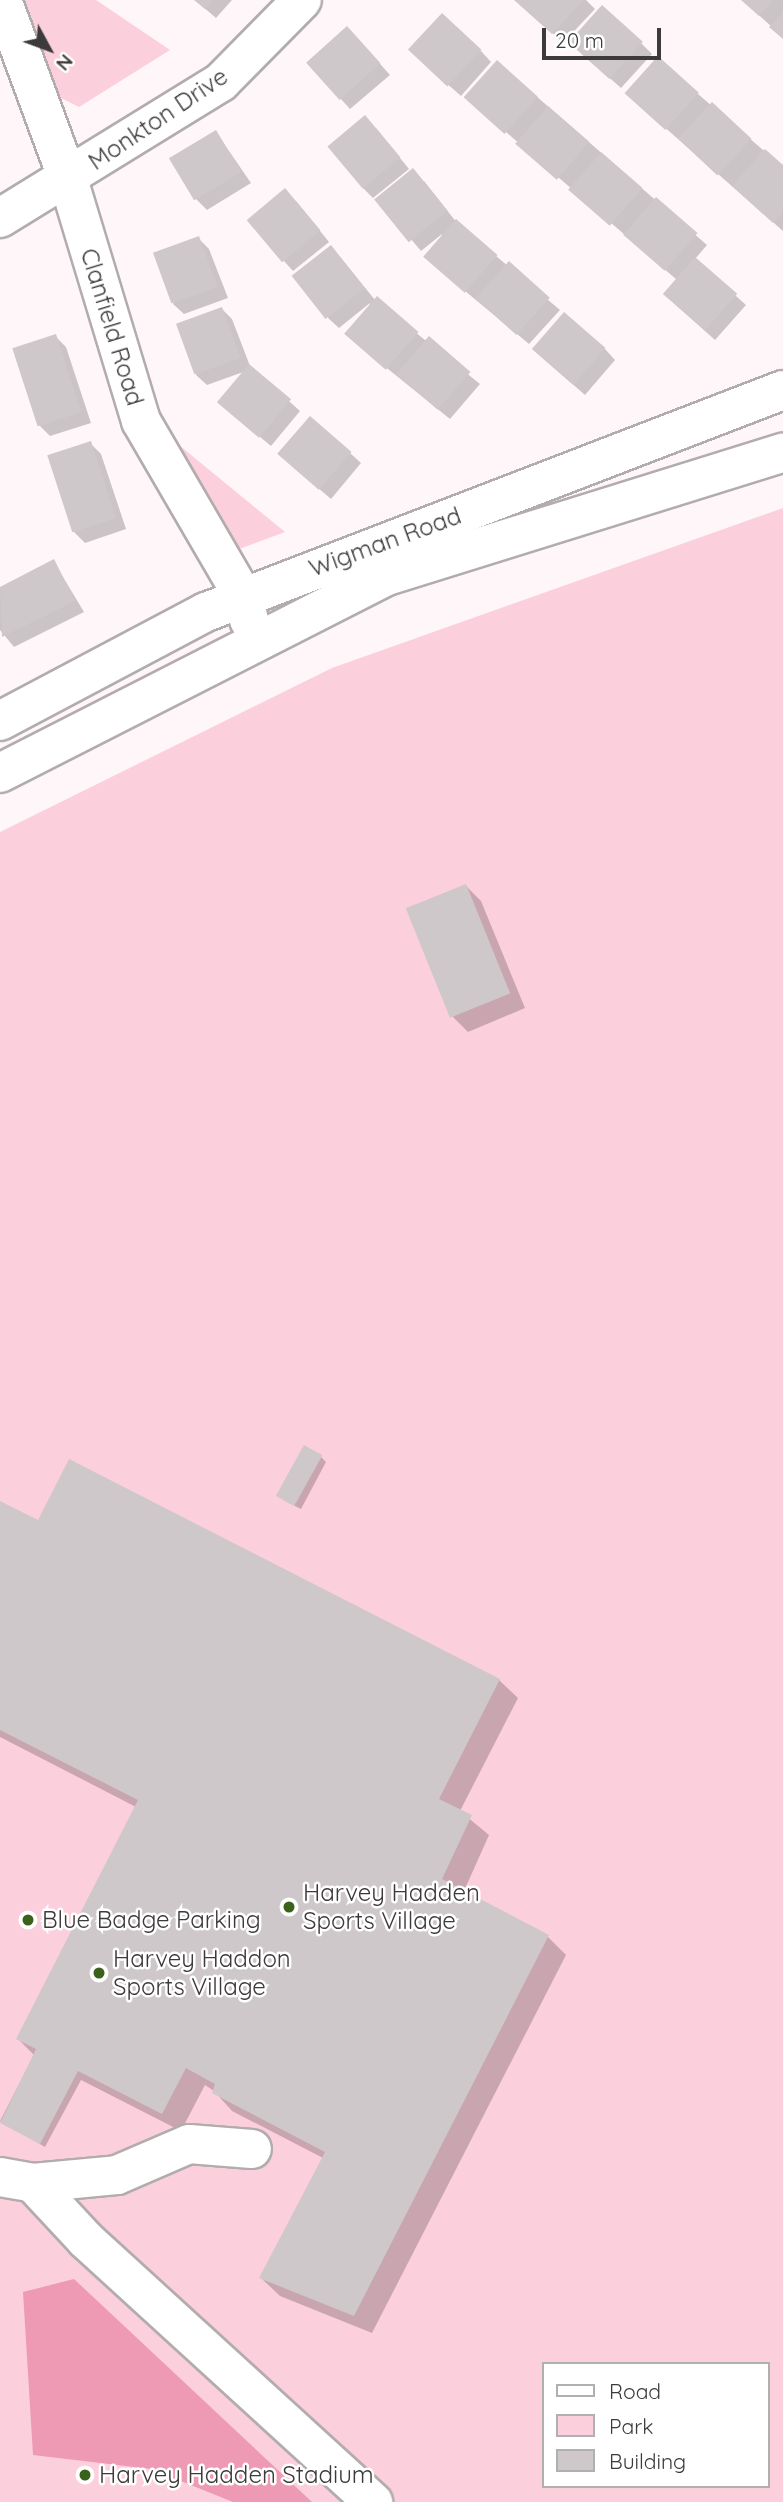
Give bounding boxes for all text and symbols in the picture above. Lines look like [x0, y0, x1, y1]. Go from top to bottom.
north arrow [14, 14, 84, 84]
scale bar [545, 14, 664, 58]
text: 20 m [555, 27, 604, 53]
text: N [51, 50, 78, 76]
street label: Monkton Drive [83, 62, 233, 176]
street label: Clanfield Road [74, 245, 150, 409]
street label: Wigman Road [305, 501, 465, 583]
place label: Harvey Hadden Sports Village [303, 1879, 480, 1935]
marker: Harvey Hadden Sports Village [281, 1899, 297, 1915]
place label: Blue Badge Parking [42, 1906, 261, 1934]
marker: Blue Badge Parking [20, 1912, 36, 1928]
place label: Harvey Haddon Sports Village [113, 1945, 291, 2001]
marker: Harvey Haddon Sports Village [91, 1965, 107, 1981]
legend [542, 2362, 769, 2488]
text: Road [609, 2378, 661, 2404]
text: Park [609, 2413, 653, 2439]
text: Building [609, 2448, 686, 2474]
place label: Harvey Hadden Stadium [99, 2461, 374, 2489]
marker: Harvey Hadden Stadium [77, 2467, 93, 2483]

